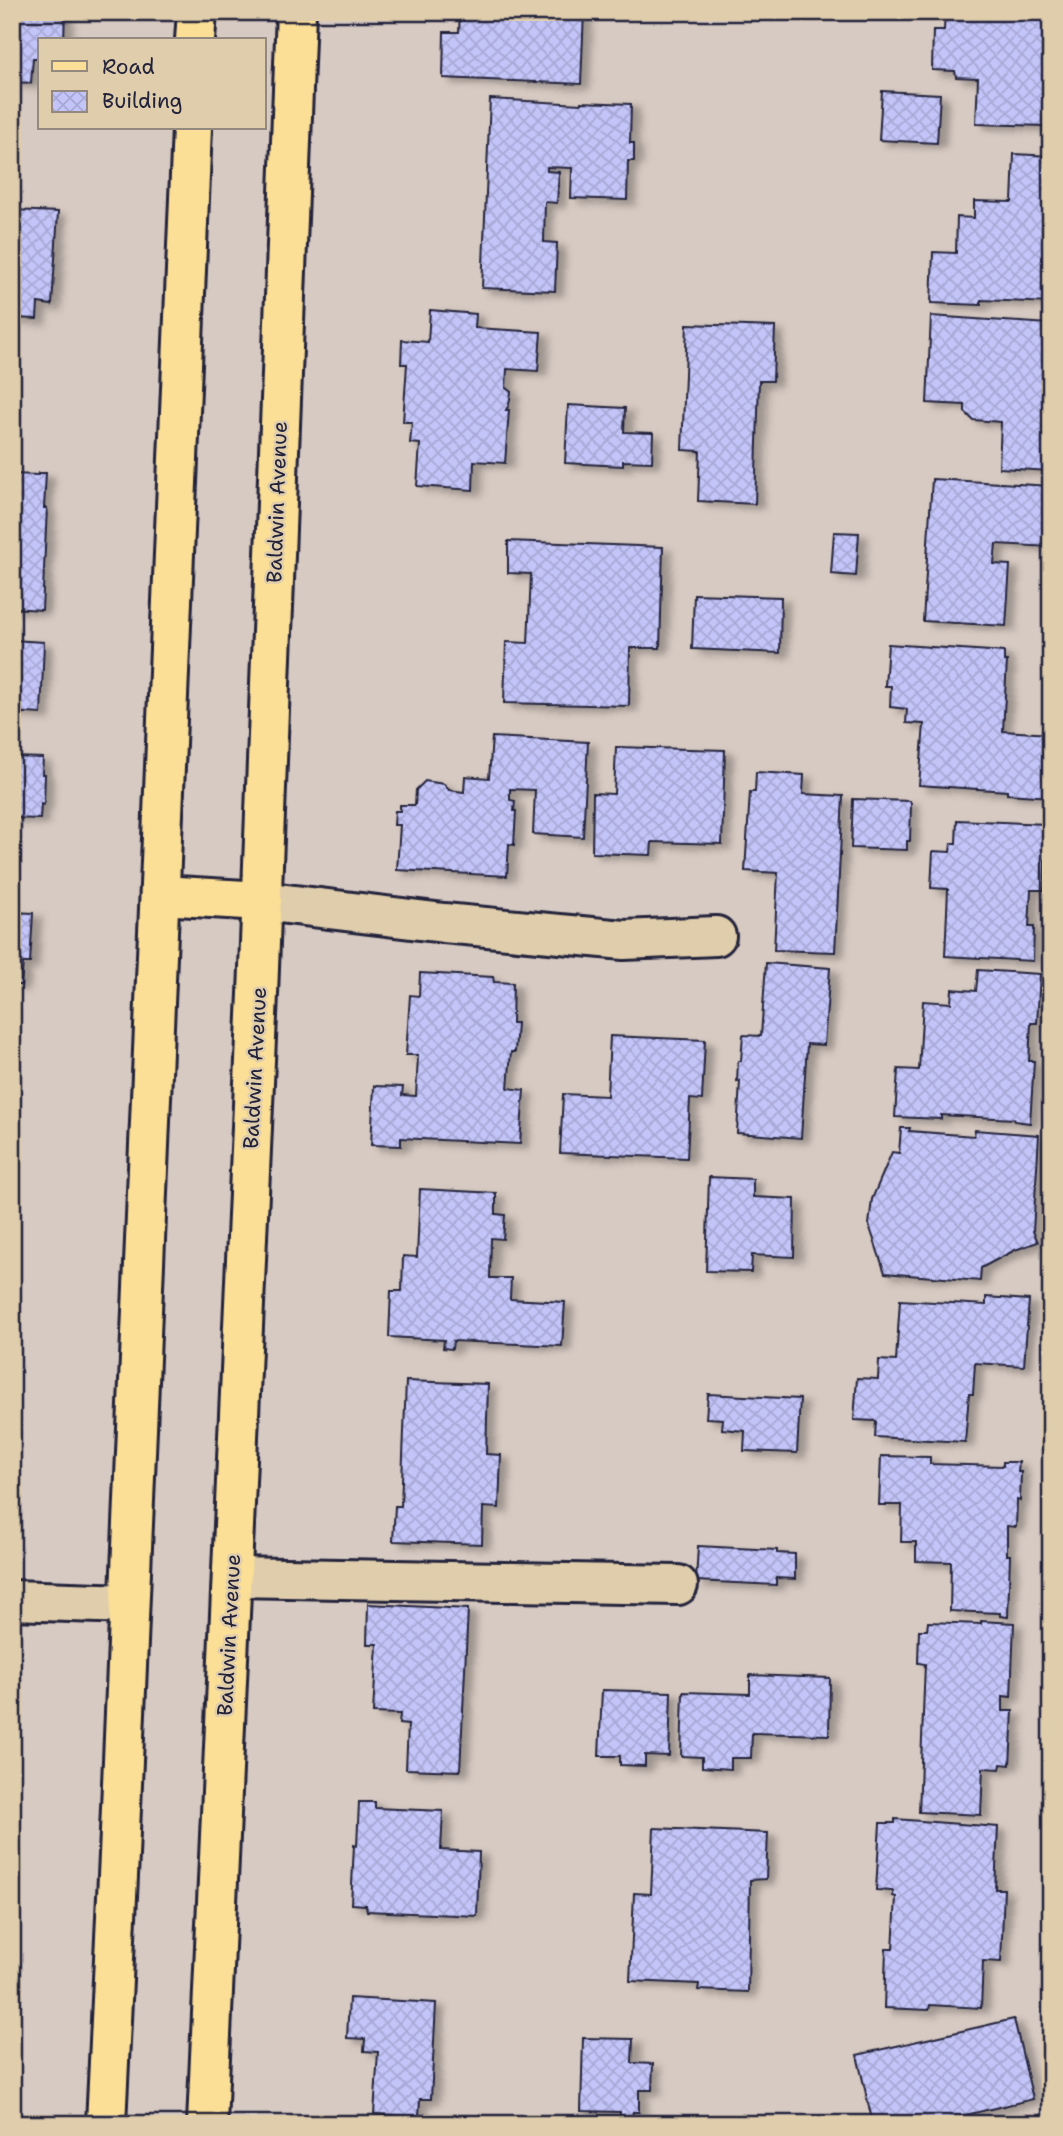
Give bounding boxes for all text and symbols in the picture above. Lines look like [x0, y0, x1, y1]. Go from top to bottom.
legend [38, 38, 266, 130]
text: Road [102, 53, 155, 81]
text: Building [102, 87, 182, 115]
street label: Baldwin Avenue [260, 421, 294, 583]
street label: Baldwin Avenue [237, 986, 273, 1150]
street label: Baldwin Avenue [211, 1553, 247, 1717]

